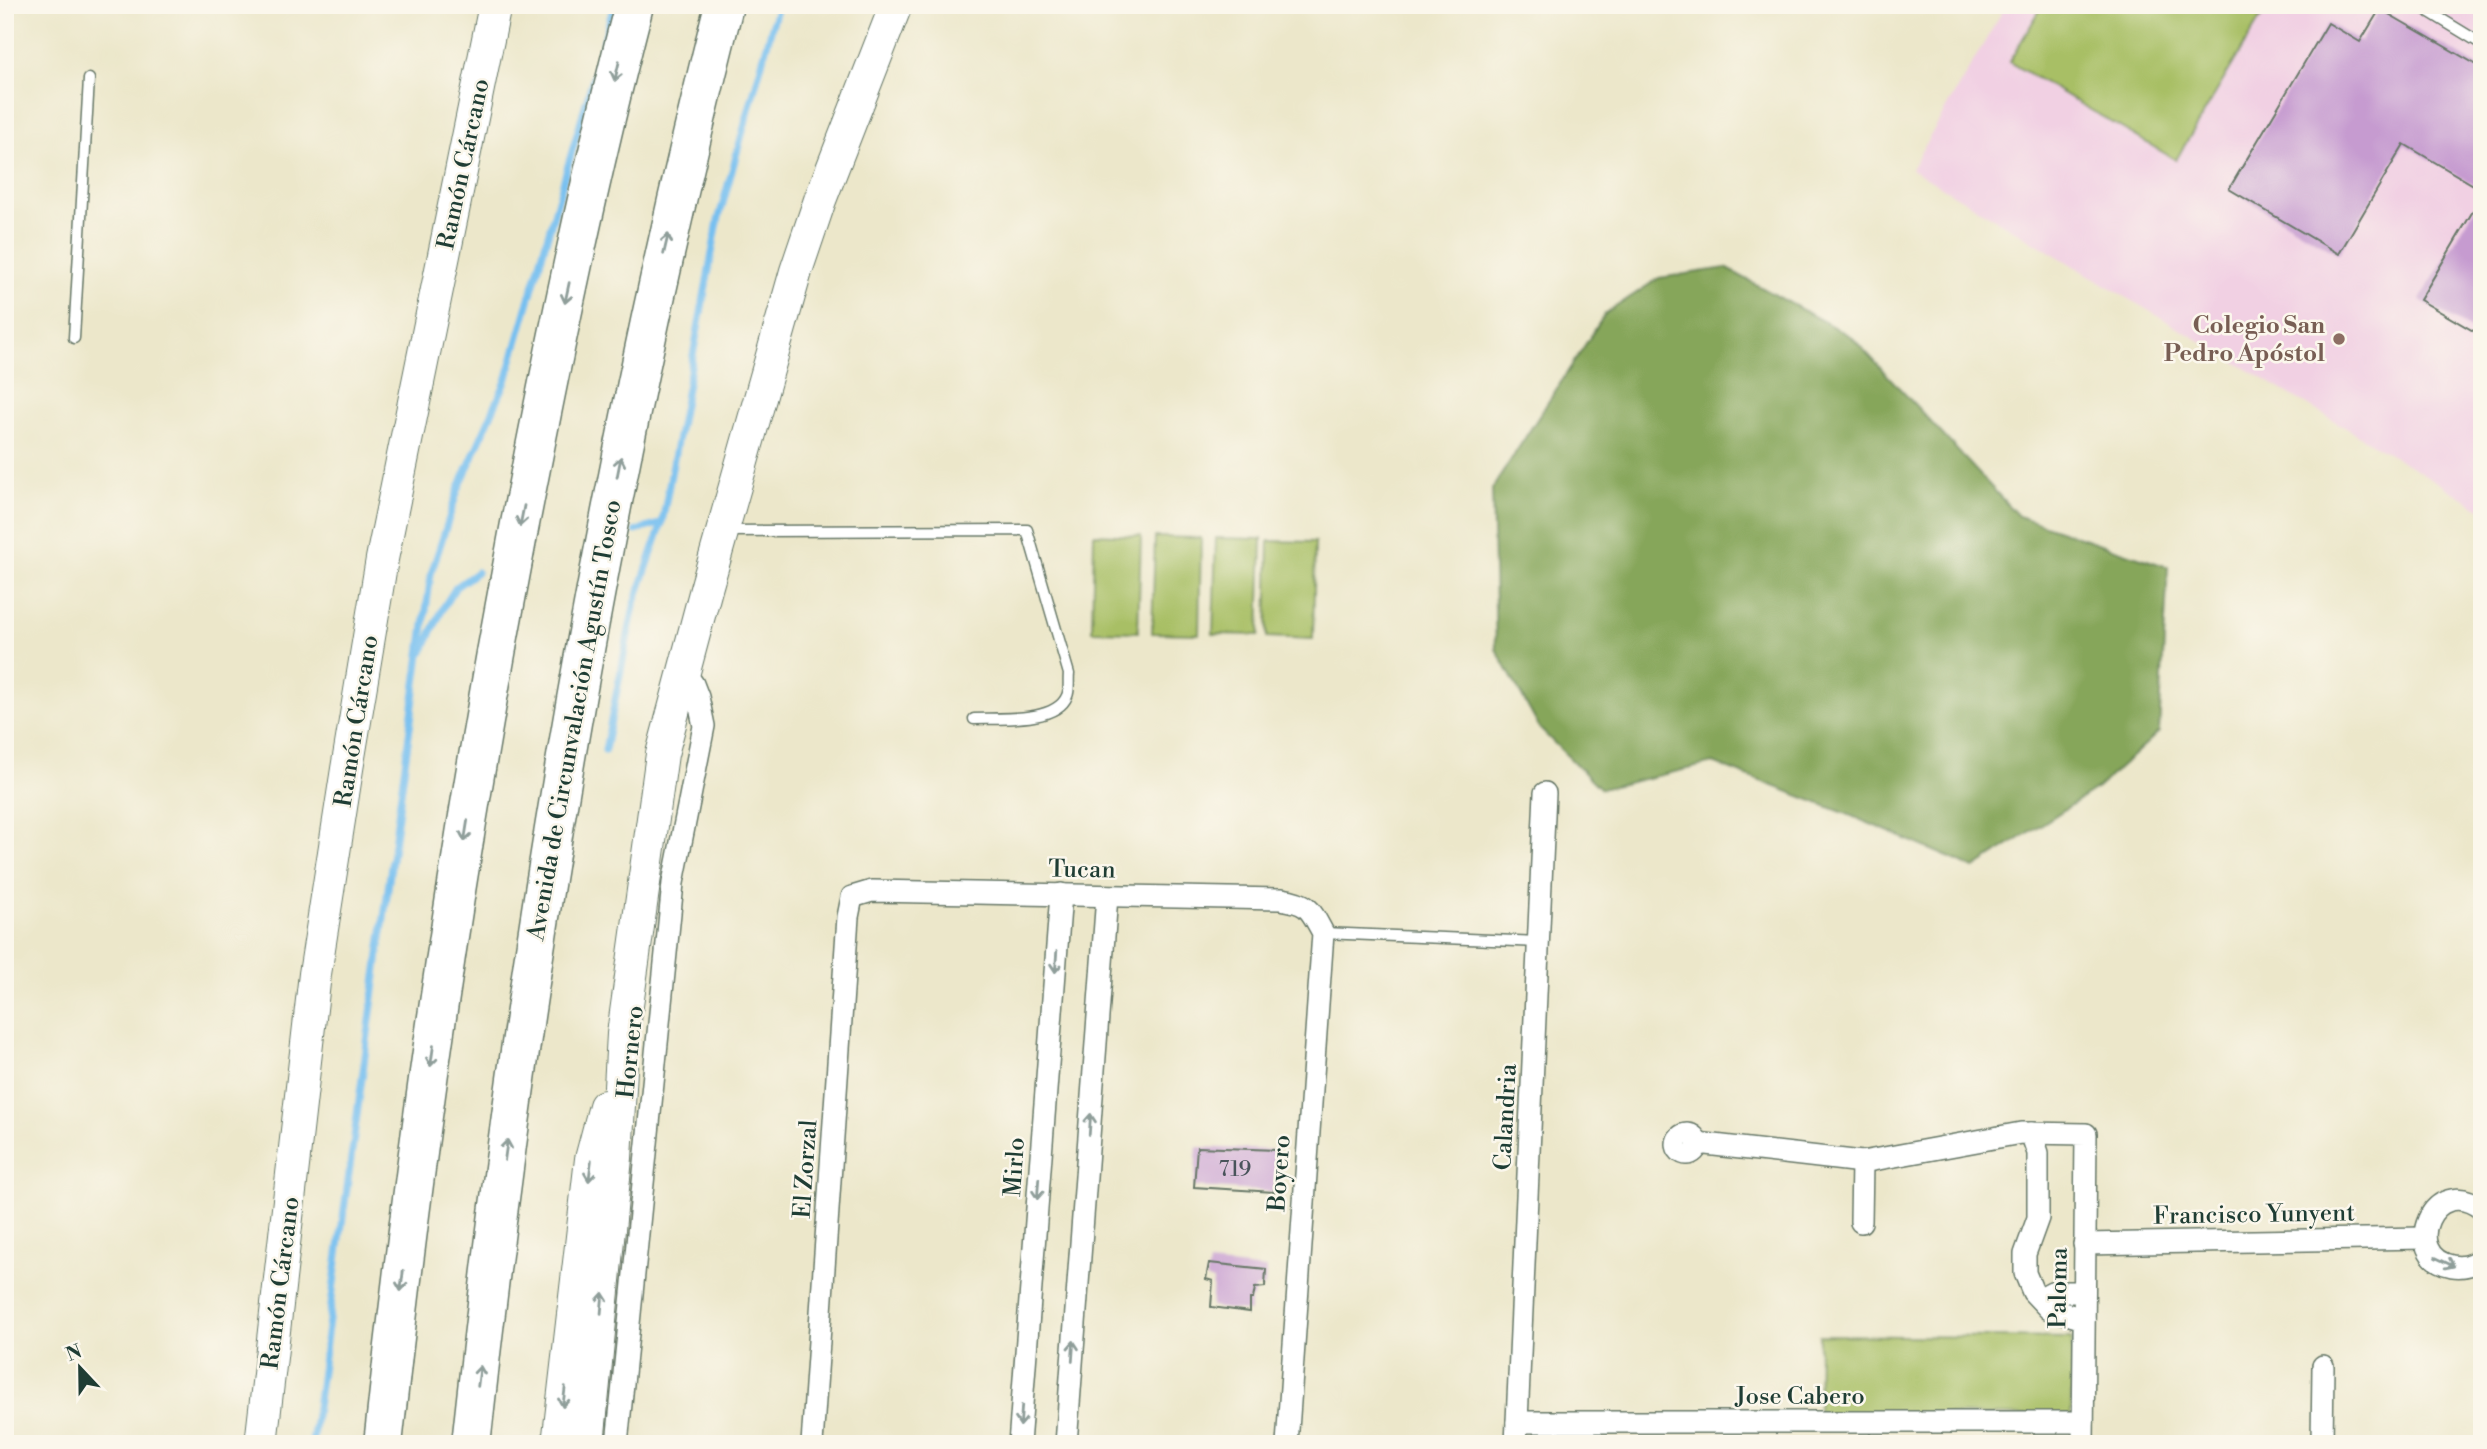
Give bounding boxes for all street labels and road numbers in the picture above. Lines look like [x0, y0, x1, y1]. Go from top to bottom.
street label: Ramón Cárcano [431, 76, 497, 252]
street label: Avenida de Circunvalación Agustín Tosco [521, 497, 629, 944]
street label: Ramón Cárcano [329, 633, 385, 809]
street label: Tucan [1048, 854, 1116, 886]
street label: Hornero [611, 1004, 651, 1100]
street label: Calandria [1488, 1062, 1524, 1171]
street label: El Zorzal [788, 1119, 824, 1219]
street label: Boyero [1262, 1134, 1298, 1213]
street label: Mirlo [998, 1136, 1032, 1198]
street label: Ramón Cárcano [256, 1195, 306, 1371]
street label: Francisco Yunyent [2153, 1198, 2356, 1232]
street label: Paloma [2043, 1246, 2075, 1329]
street label: Jose Cabero [1734, 1382, 1865, 1412]

